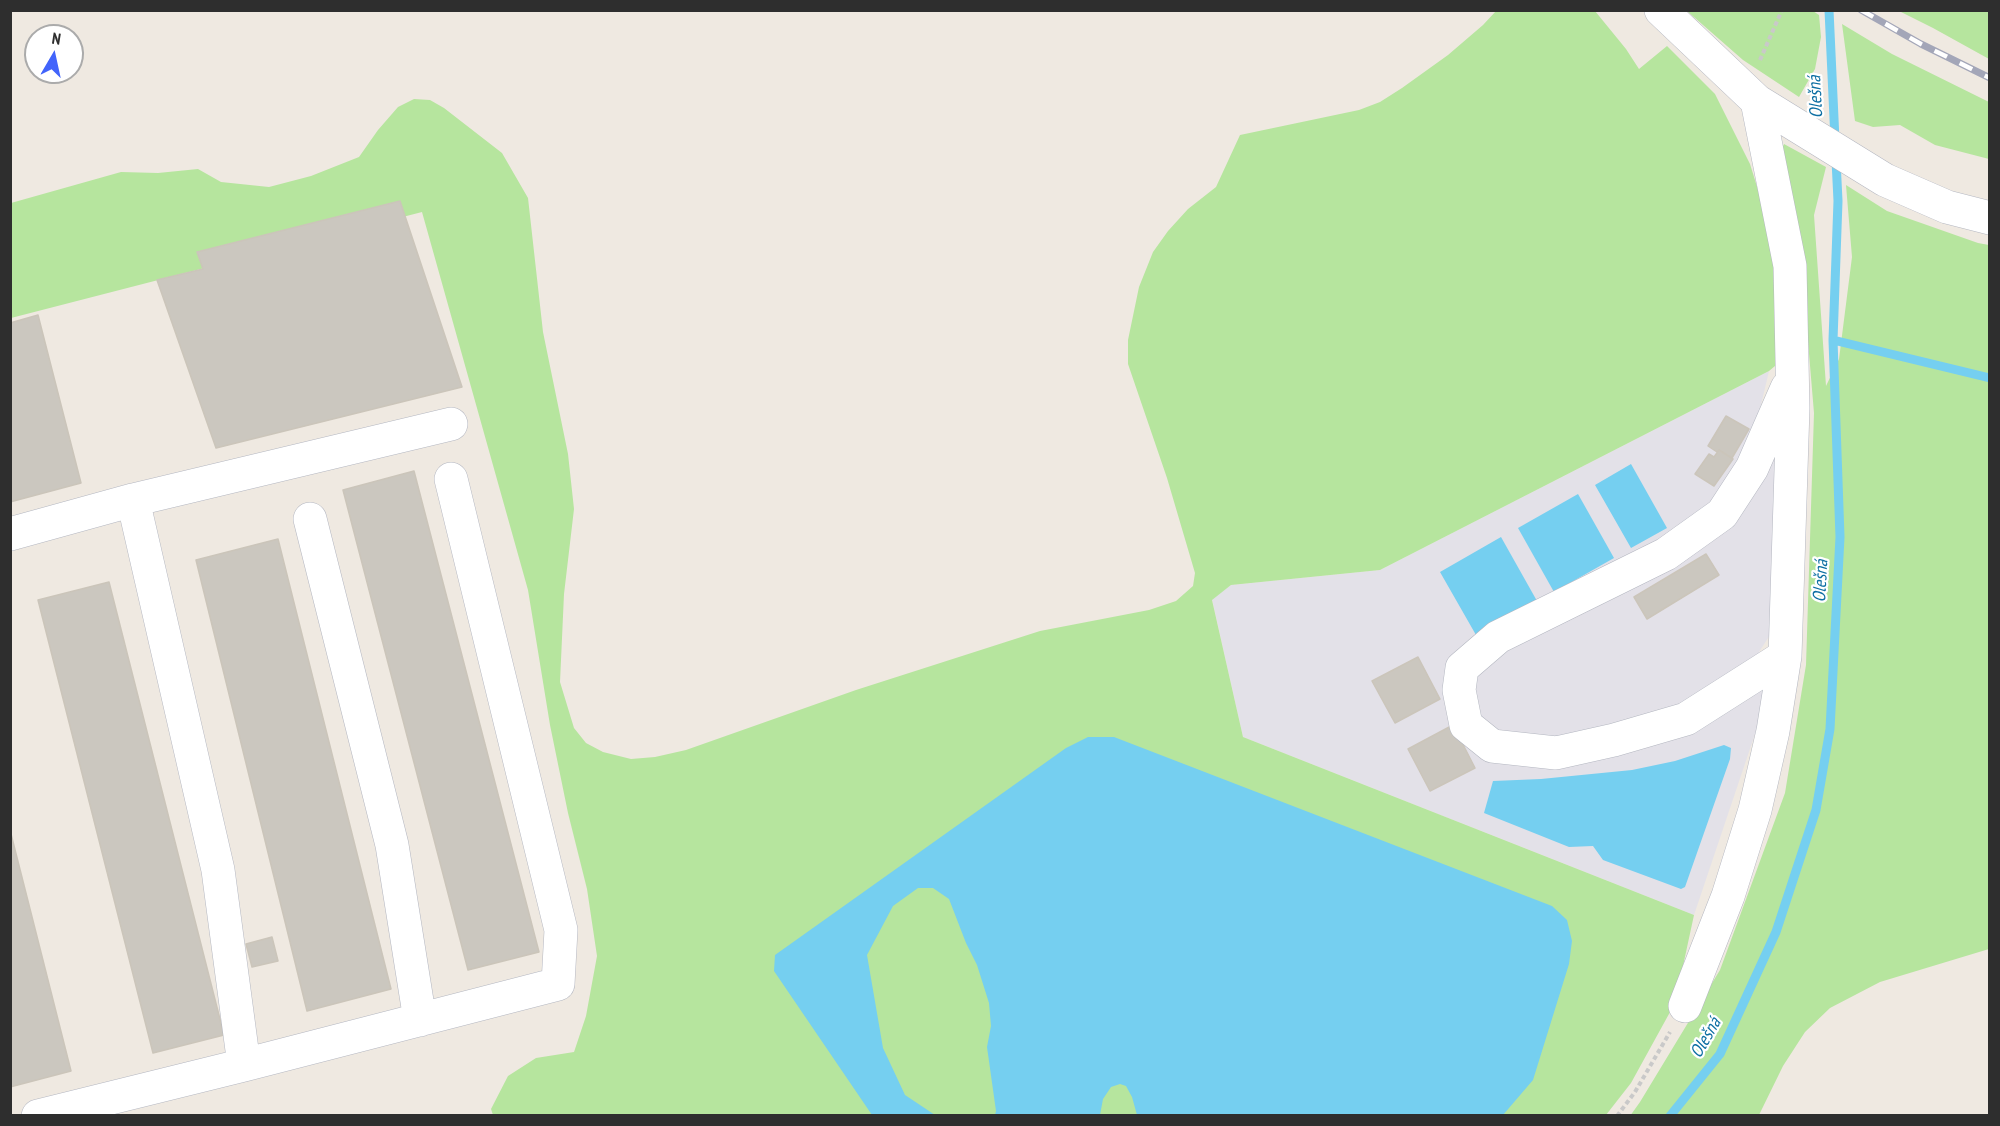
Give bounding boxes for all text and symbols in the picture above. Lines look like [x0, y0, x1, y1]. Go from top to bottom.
north arrow [24, 24, 84, 84]
text: N [51, 28, 62, 49]
water label: Olešná [1804, 75, 1828, 119]
water label: Olešná [1809, 559, 1833, 603]
water label: Olešná [1686, 1014, 1726, 1062]

